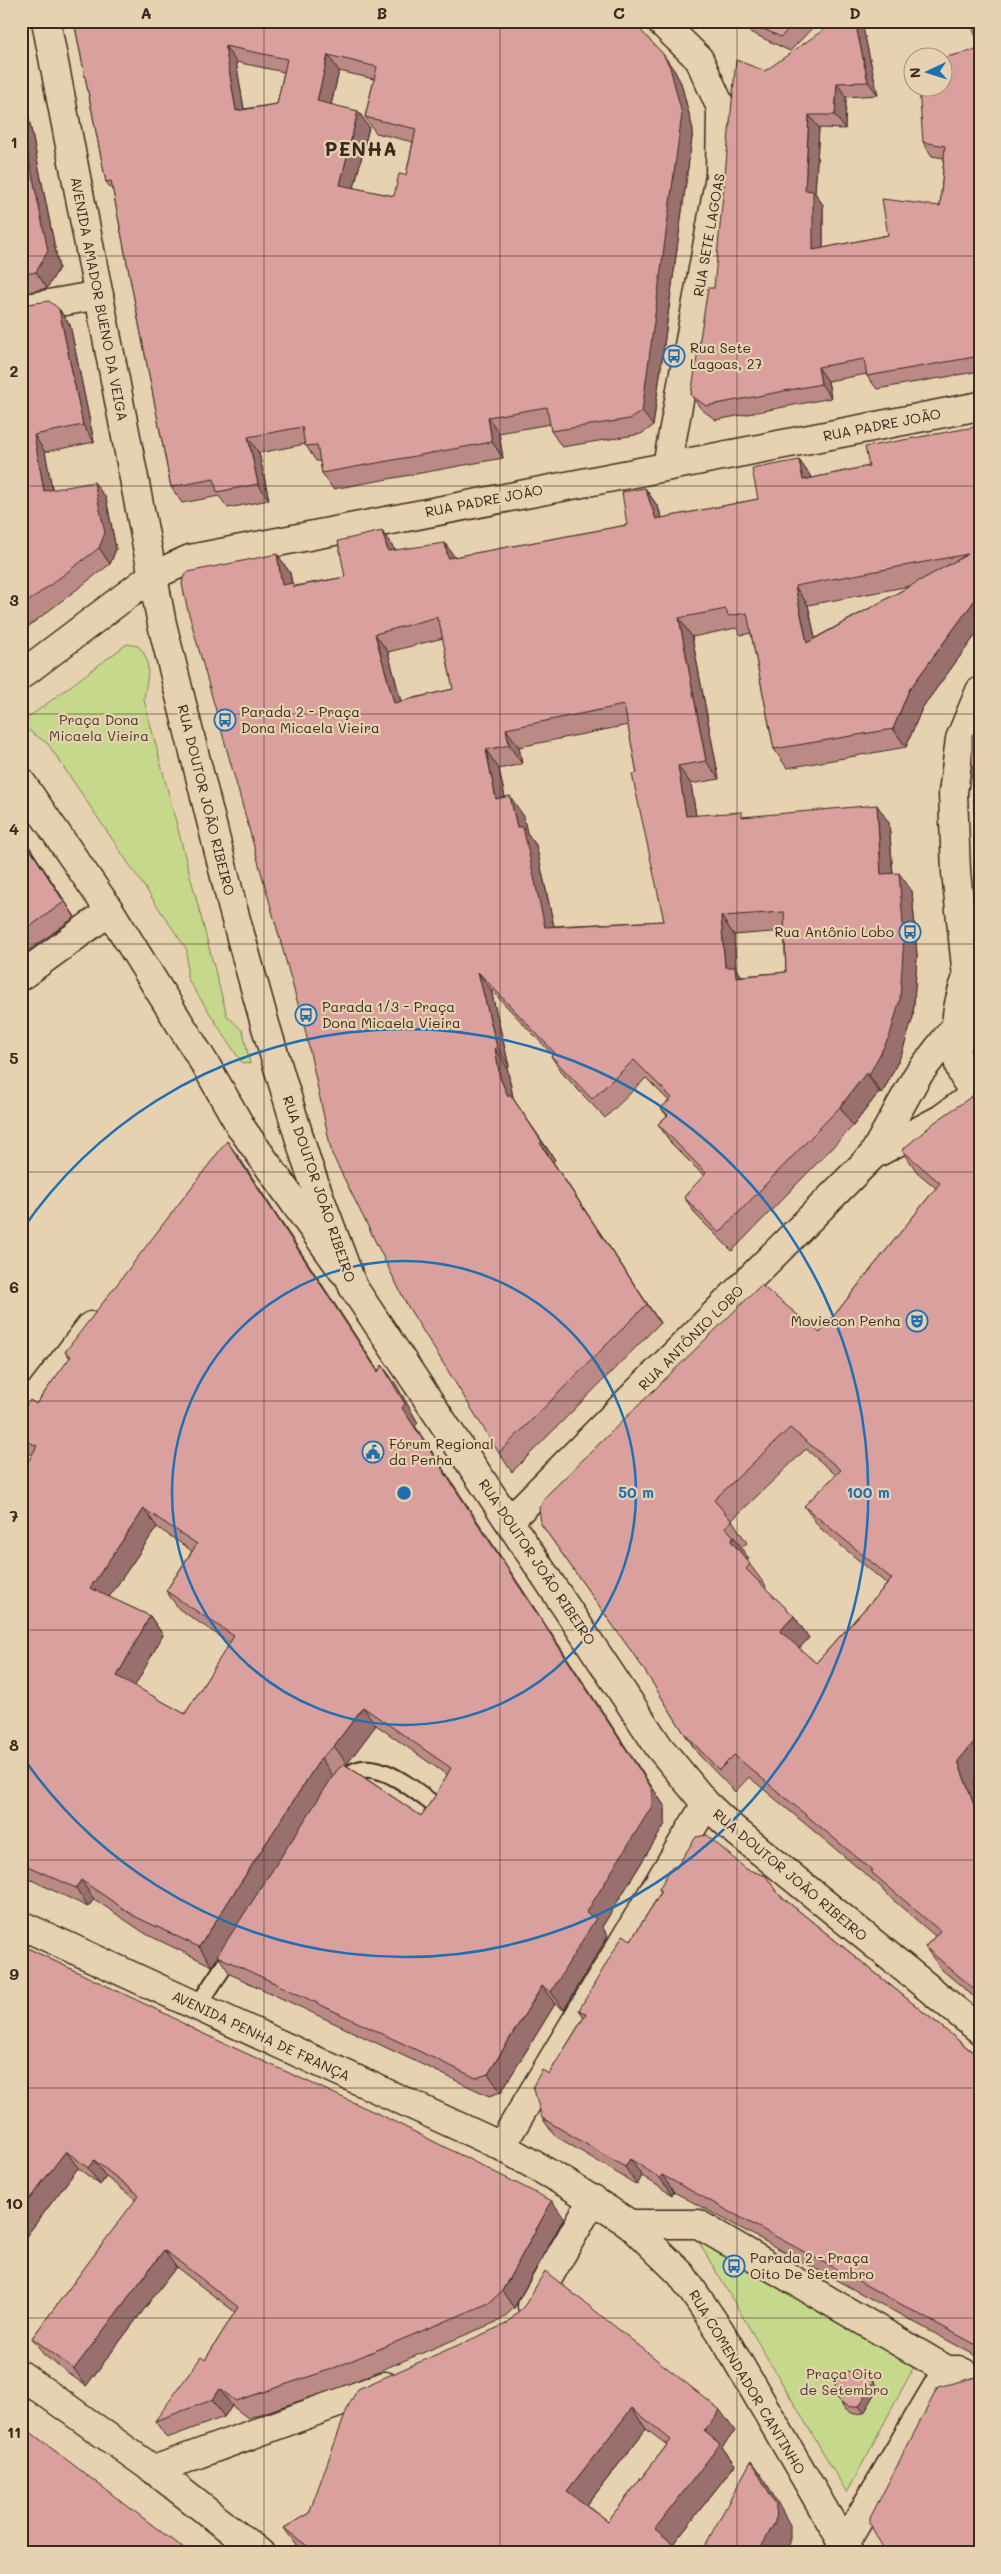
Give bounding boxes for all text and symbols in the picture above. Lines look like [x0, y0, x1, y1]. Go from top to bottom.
text: A [140, 2, 152, 23]
text: B [377, 2, 387, 23]
text: C [613, 2, 625, 23]
text: D [849, 2, 861, 23]
north arrow [904, 48, 954, 98]
text: N [905, 67, 924, 79]
text: 1 [10, 131, 18, 152]
district label: PENHA [324, 136, 398, 161]
street label: RUA SETE LAGOAS [688, 172, 729, 298]
street label: AVENIDA AMADOR BUENO DA VEIGA [66, 175, 133, 423]
place label: Rua Sete Lagoas, 27 [690, 338, 763, 373]
bus stop icon: Rua Sete Lagoas, 27 [662, 344, 686, 368]
text: 2 [10, 360, 19, 381]
street label: RUA PADRE JOÃO [821, 404, 942, 445]
street label: RUA PADRE JOÃO [423, 480, 544, 521]
text: 3 [9, 589, 19, 610]
street label: RUA DOUTOR JOÃO RIBEIRO [174, 702, 239, 897]
place label: Parada 2 - Praça Dona Micaela Vieira [241, 702, 380, 737]
bus stop icon: Parada 2 - Praça Dona Micaela Vieira [213, 708, 237, 732]
park label: Praça Dona Micaela Vieira [49, 710, 149, 745]
text: 4 [9, 818, 19, 839]
bus stop icon: Rua Antônio Lobo [898, 920, 922, 944]
place label: Rua Antônio Lobo [775, 922, 894, 941]
place label: Parada 1/3 - Praça Dona Micaela Vieira [322, 997, 461, 1032]
bus stop icon: Parada 1/3 - Praça Dona Micaela Vieira [294, 1003, 318, 1027]
text: 5 [9, 1047, 19, 1068]
street label: RUA DOUTOR JOÃO RIBEIRO [279, 1093, 360, 1285]
text: 6 [9, 1276, 19, 1297]
street label: RUA ANTÔNIO LOBO [634, 1281, 747, 1394]
theatre icon: Moviecon Penha [905, 1309, 929, 1333]
place label: Moviecon Penha [791, 1311, 901, 1330]
place label: Fórum Regional da Penha [389, 1434, 494, 1469]
public building icon: Fórum Regional da Penha [361, 1440, 385, 1464]
street label: RUA DOUTOR JOÃO RIBEIRO [475, 1475, 600, 1648]
text: 50 m [618, 1482, 654, 1502]
text: 100 m [846, 1482, 890, 1502]
centre of rings [395, 1484, 413, 1502]
text: 7 [10, 1505, 19, 1526]
text: 8 [9, 1734, 19, 1755]
street label: RUA DOUTOR JOÃO RIBEIRO [709, 1804, 872, 1945]
text: 9 [9, 1963, 19, 1984]
street label: AVENIDA PENHA DE FRANÇA [169, 1986, 353, 2085]
text: 10 [5, 2192, 23, 2213]
place label: Parada 2 - Praça Oito De Setembro [750, 2248, 874, 2283]
bus stop icon: Parada 2 - Praça Oito De Setembro [722, 2254, 746, 2278]
street label: RUA COMENDADOR CANTINHO [685, 2286, 810, 2477]
park label: Praça Oito de Setembro [800, 2364, 888, 2399]
text: 11 [7, 2421, 21, 2442]

